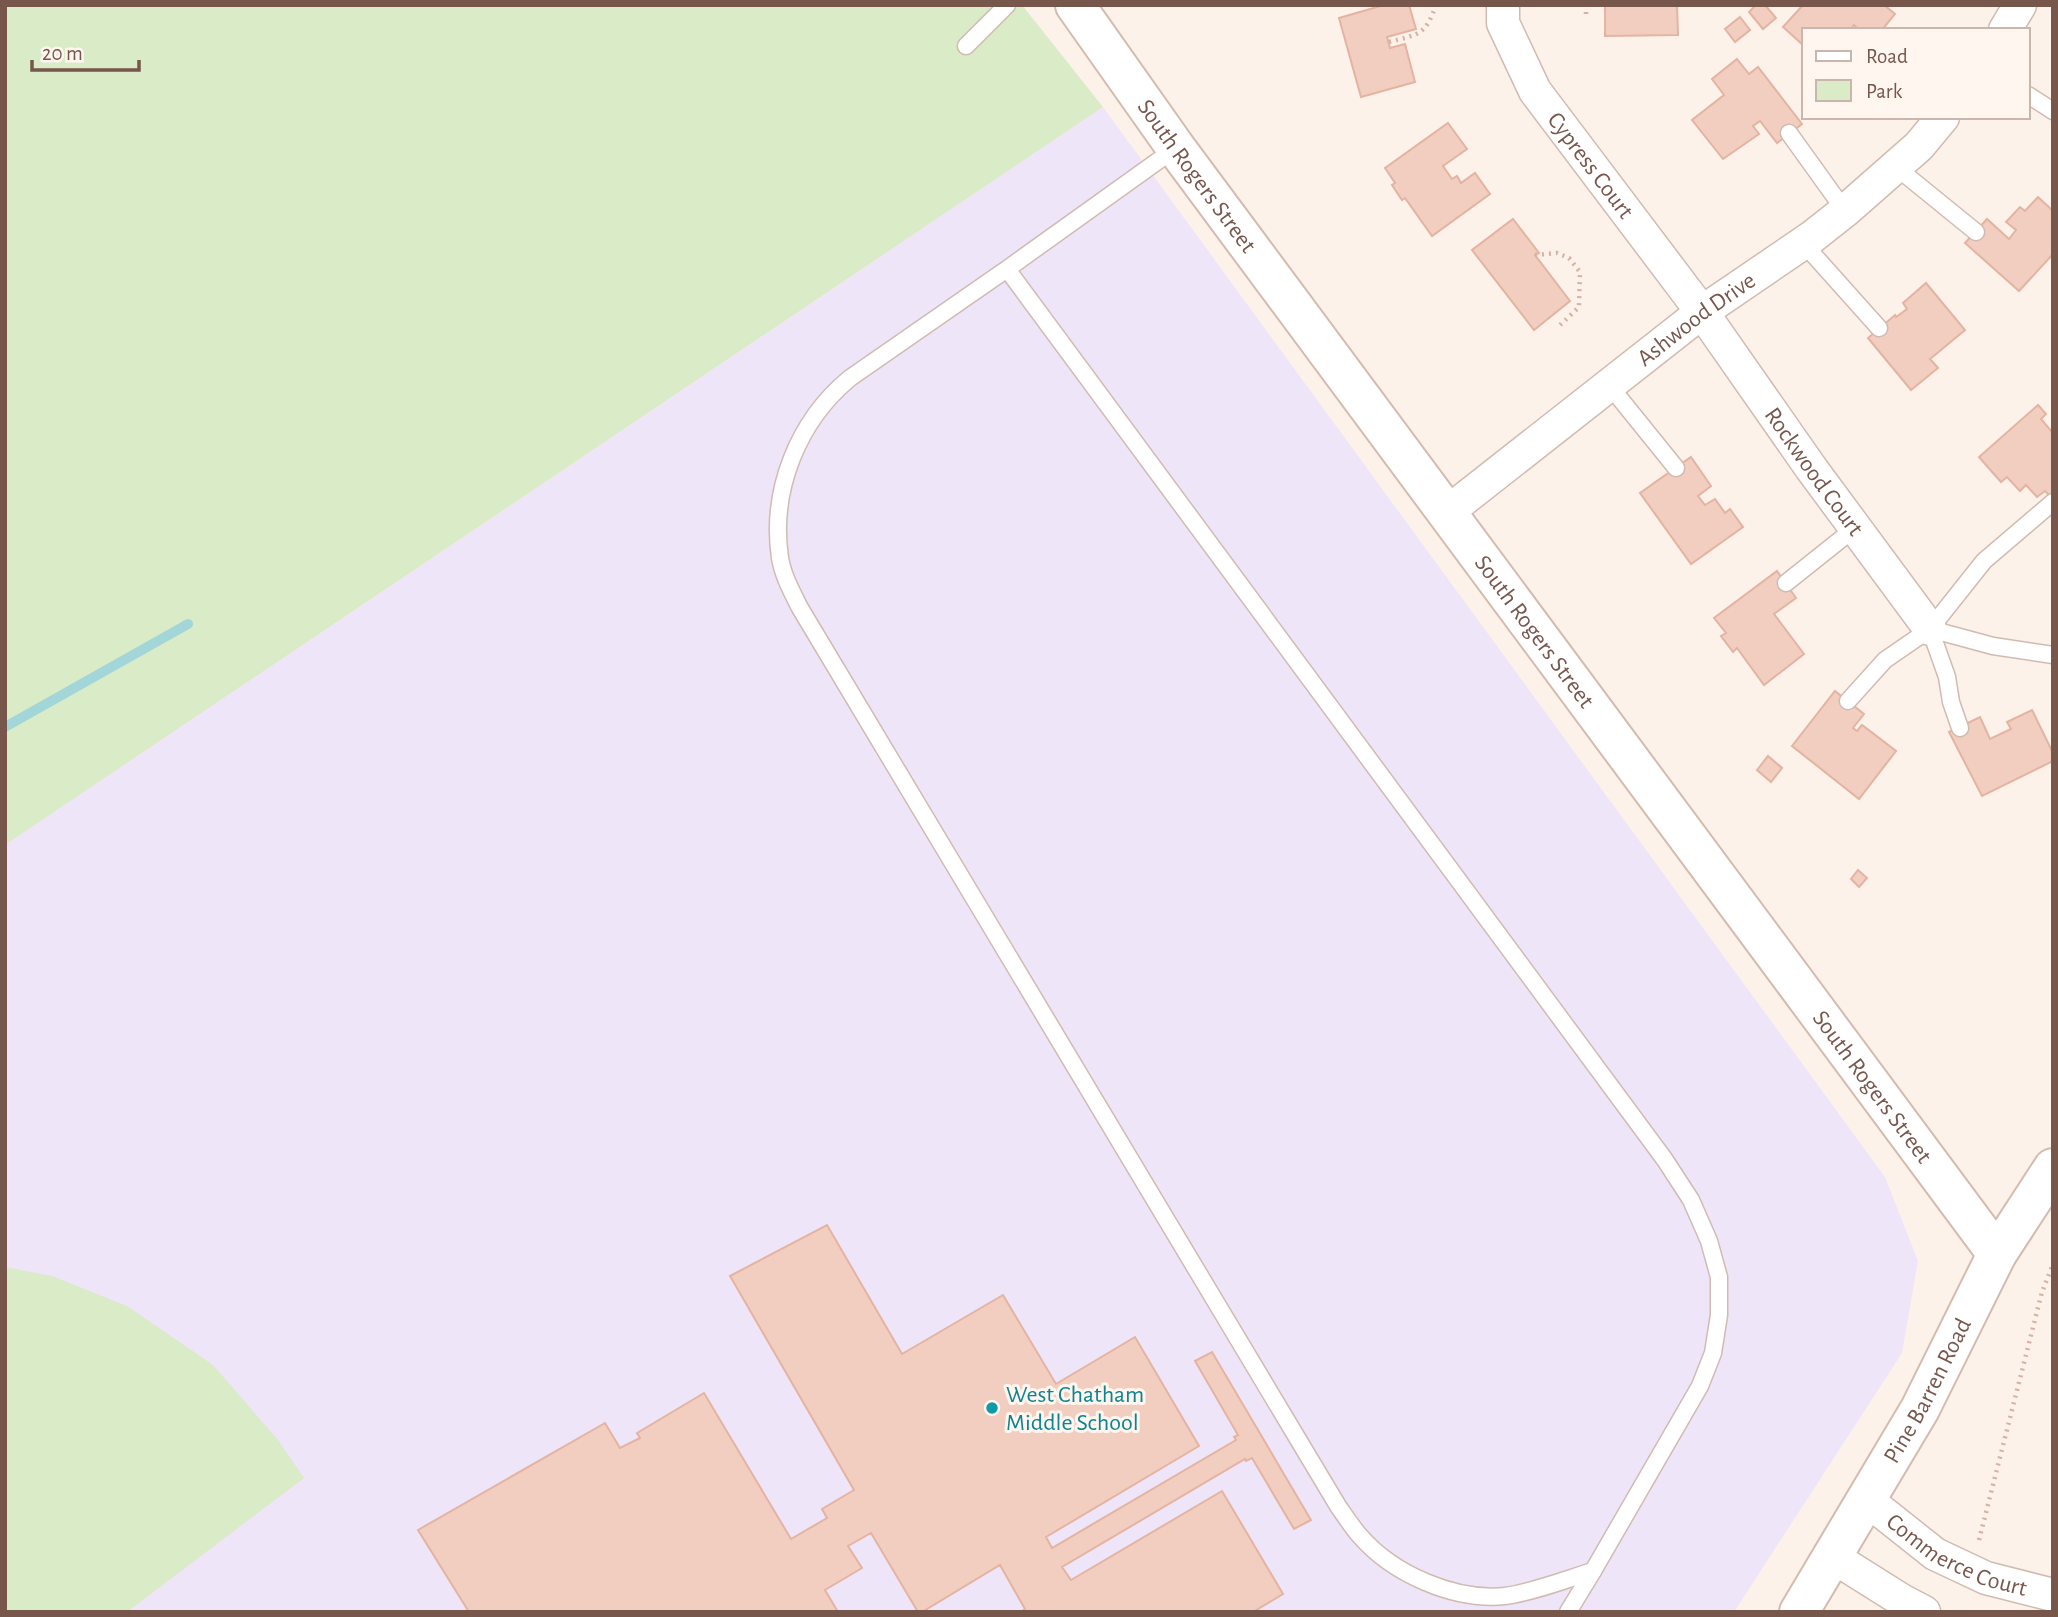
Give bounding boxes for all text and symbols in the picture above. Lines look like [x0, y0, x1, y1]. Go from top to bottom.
scale bar [32, 28, 138, 72]
legend [1802, 28, 2030, 119]
text: 20 m [42, 43, 83, 64]
text: Road [1866, 46, 1908, 67]
text: Park [1866, 81, 1903, 102]
street label: South Rogers Street [1133, 95, 1260, 258]
street label: Cypress Court [1543, 108, 1638, 224]
street label: Ashwood Drive [1633, 268, 1760, 371]
street label: Rockwood Court [1760, 403, 1868, 541]
street label: South Rogers Street [1470, 551, 1598, 713]
street label: South Rogers Street [1808, 1006, 1936, 1168]
street label: Pine Barren Road [1880, 1315, 1976, 1468]
place label: West Chatham Middle School [1006, 1383, 1144, 1435]
marker: West Chatham Middle School [984, 1400, 1000, 1416]
street label: Commerce Court [1882, 1509, 2030, 1601]

